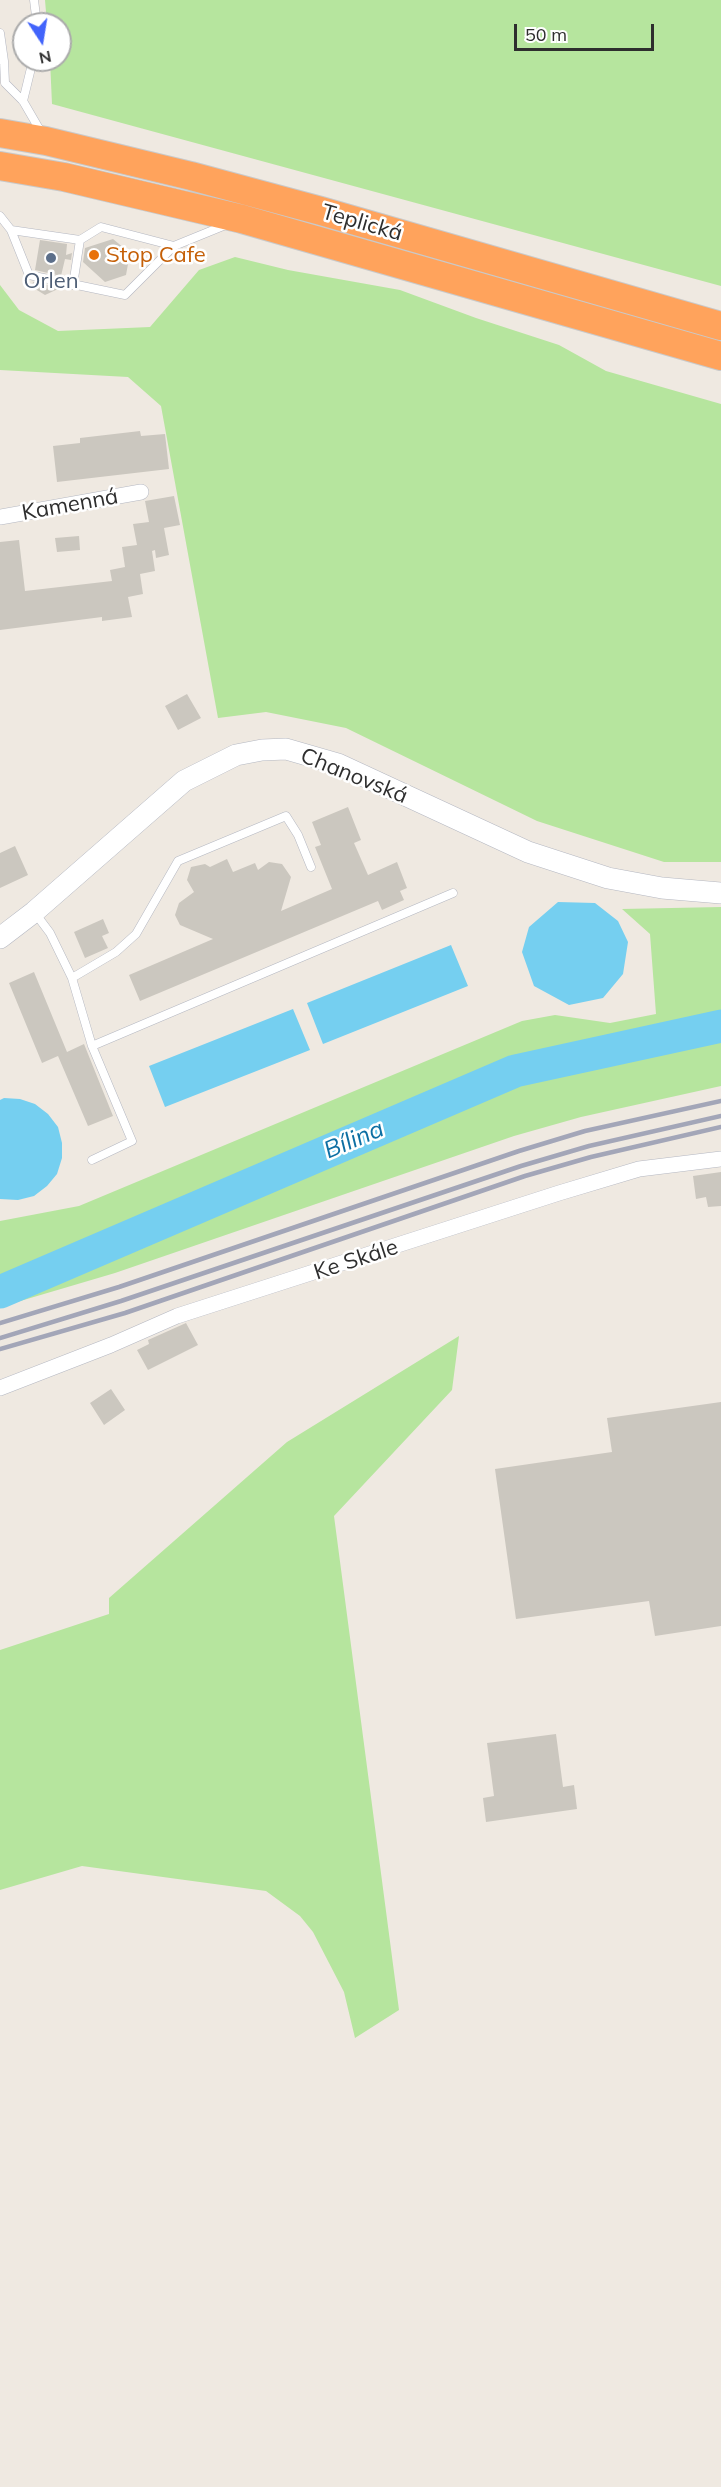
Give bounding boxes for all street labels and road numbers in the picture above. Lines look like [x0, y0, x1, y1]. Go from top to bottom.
street label: Teplická [319, 199, 405, 247]
street label: Kamenná [20, 484, 120, 526]
street label: Chanovská [297, 743, 411, 809]
street label: Ke Skále [311, 1234, 401, 1286]

